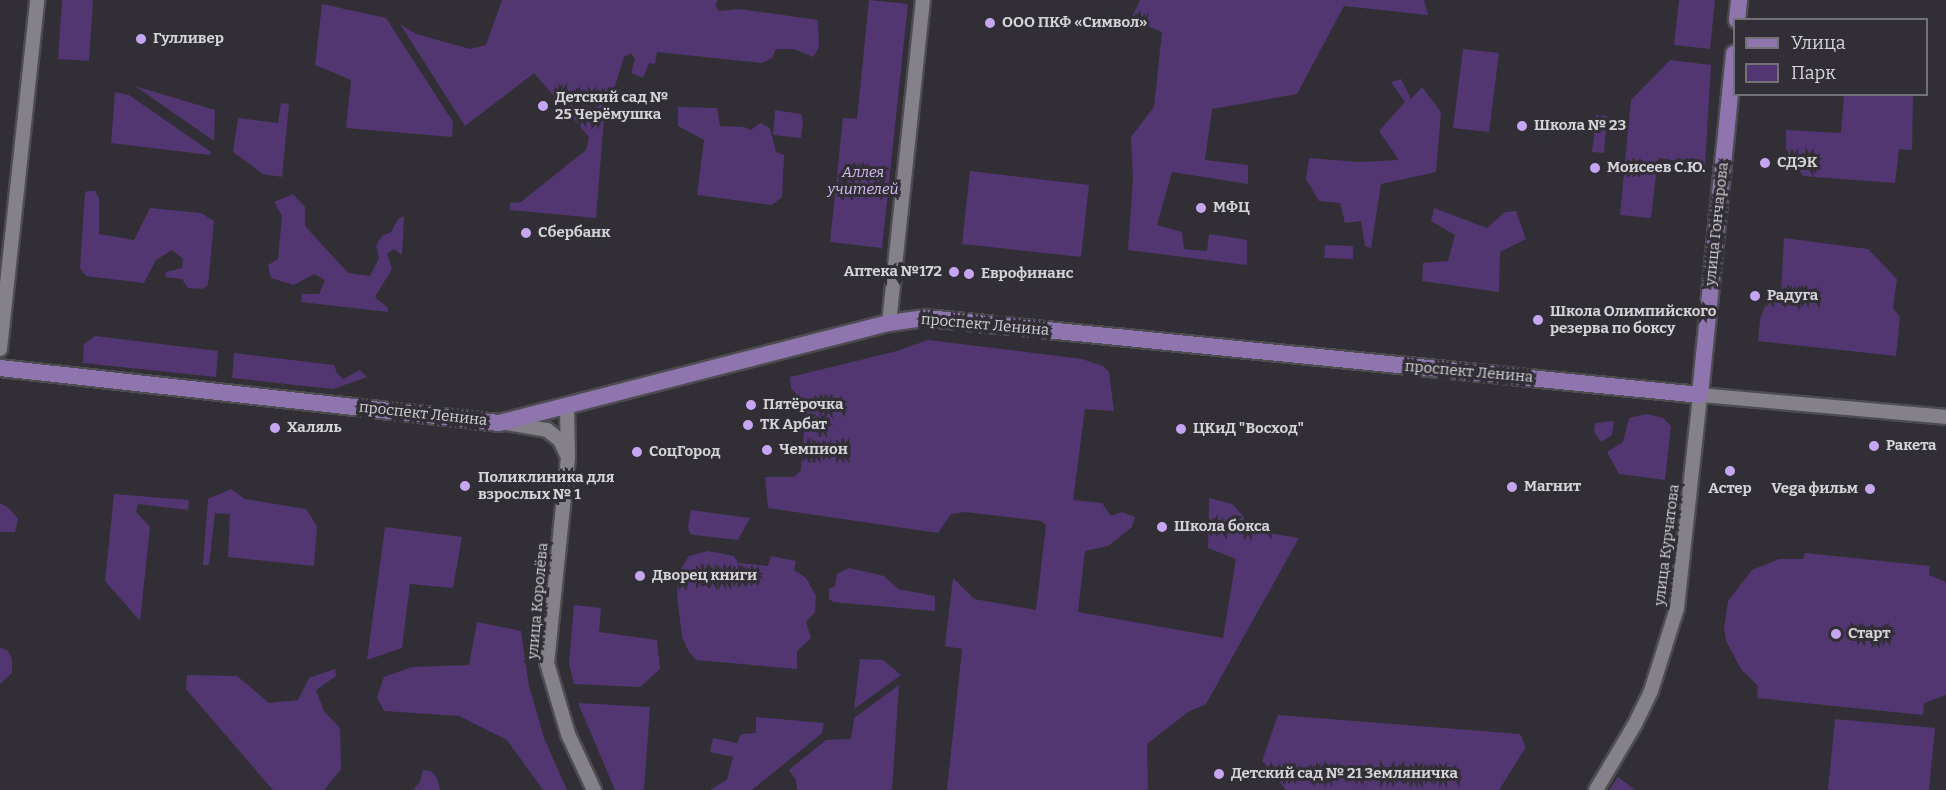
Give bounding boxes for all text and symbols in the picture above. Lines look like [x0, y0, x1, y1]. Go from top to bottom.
place label: ООО ПКФ «Символ» [1002, 14, 1147, 32]
marker: ООО ПКФ «Символ» [983, 16, 997, 30]
legend [1733, 18, 1928, 96]
place label: Гулливер [153, 30, 224, 48]
marker: Гулливер [134, 32, 148, 46]
text: Улица [1791, 32, 1846, 54]
text: Парк [1791, 62, 1836, 84]
place label: Детский сад № 25 Черёмушка [555, 88, 668, 123]
marker: Детский сад № 25 Черёмушка [536, 99, 550, 113]
place label: Школа № 23 [1534, 117, 1626, 135]
marker: Школа № 23 [1515, 119, 1529, 133]
place label: СДЭК [1777, 154, 1818, 172]
marker: СДЭК [1758, 156, 1772, 170]
place label: Моисеев С.Ю. [1607, 159, 1705, 177]
marker: Моисеев С.Ю. [1588, 161, 1602, 175]
street label: улица Гончарова [1702, 161, 1732, 287]
park label: Аллея учителей [827, 163, 899, 198]
place label: МФЦ [1213, 199, 1250, 217]
marker: МФЦ [1194, 201, 1208, 215]
place label: Сбербанк [538, 224, 610, 242]
marker: Сбербанк [519, 226, 533, 240]
place label: Аптека №172 [844, 263, 942, 281]
marker: Аптека №172 [947, 265, 961, 279]
place label: Еврофинанс [981, 265, 1074, 283]
marker: Еврофинанс [962, 267, 976, 281]
place label: Радуга [1767, 287, 1818, 305]
marker: Радуга [1748, 289, 1762, 303]
place label: Школа Олимпийского резерва по боксу [1550, 302, 1716, 337]
street label: проспект Ленина [920, 310, 1050, 340]
marker: Школа Олимпийского резерва по боксу [1531, 313, 1545, 327]
street label: проспект Ленина [1404, 357, 1534, 387]
place label: Пятёрочка [763, 396, 843, 414]
street label: проспект Ленина [358, 398, 488, 430]
marker: Пятёрочка [744, 398, 758, 412]
place label: ТК Арбат [760, 416, 827, 434]
marker: ТК Арбат [741, 418, 755, 432]
place label: Халяль [287, 419, 342, 437]
place label: ЦКиД "Восход" [1193, 420, 1304, 438]
marker: Халяль [268, 421, 282, 435]
marker: ЦКиД "Восход" [1174, 422, 1188, 436]
place label: Ракета [1886, 437, 1936, 455]
marker: Ракета [1867, 439, 1881, 453]
place label: Чемпион [779, 441, 848, 459]
place label: СоцГород [649, 443, 720, 461]
marker: Чемпион [760, 443, 774, 457]
marker: СоцГород [630, 445, 644, 459]
marker: Астер [1723, 464, 1737, 478]
place label: Поликлиника для взрослых № 1 [478, 468, 614, 503]
marker: Поликлиника для взрослых № 1 [456, 477, 474, 495]
place label: Магнит [1524, 478, 1581, 496]
marker: Магнит [1505, 480, 1519, 494]
place label: Астер [1708, 480, 1752, 498]
place label: Vega фильм [1771, 480, 1858, 498]
marker: Vega фильм [1863, 482, 1877, 496]
street label: улица Курчатова [1651, 483, 1683, 607]
place label: Школа бокса [1174, 518, 1270, 536]
marker: Школа бокса [1155, 520, 1169, 534]
street label: улица Королёва [524, 542, 552, 660]
place label: Дворец книги [652, 567, 757, 585]
marker: Дворец книги [633, 569, 647, 583]
place label: Старт [1848, 625, 1890, 643]
marker: Старт [1829, 627, 1843, 641]
place label: Детский сад № 21 Земляничка [1231, 765, 1458, 783]
marker: Детский сад № 21 Земляничка [1212, 767, 1226, 781]

